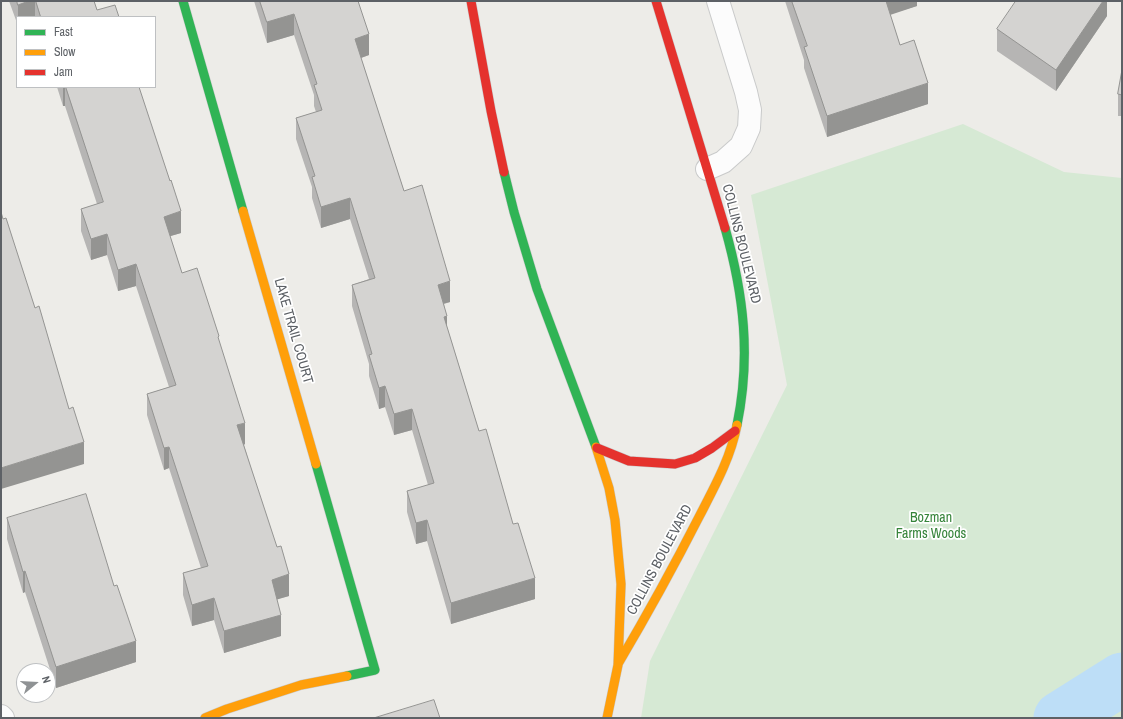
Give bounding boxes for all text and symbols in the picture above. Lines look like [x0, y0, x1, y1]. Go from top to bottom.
legend [16, 16, 156, 88]
text: Fast [54, 24, 73, 40]
text: Slow [54, 44, 75, 60]
text: Jam [54, 64, 73, 80]
street label: COLLINS BOULEVARD [718, 183, 764, 305]
street label: LAKE TRAIL COURT [270, 276, 316, 386]
street label: COLLINS BOULEVARD [624, 502, 696, 618]
park label: Bozman Farms Woods [896, 510, 966, 542]
north arrow [16, 663, 56, 703]
text: N [39, 674, 54, 685]

